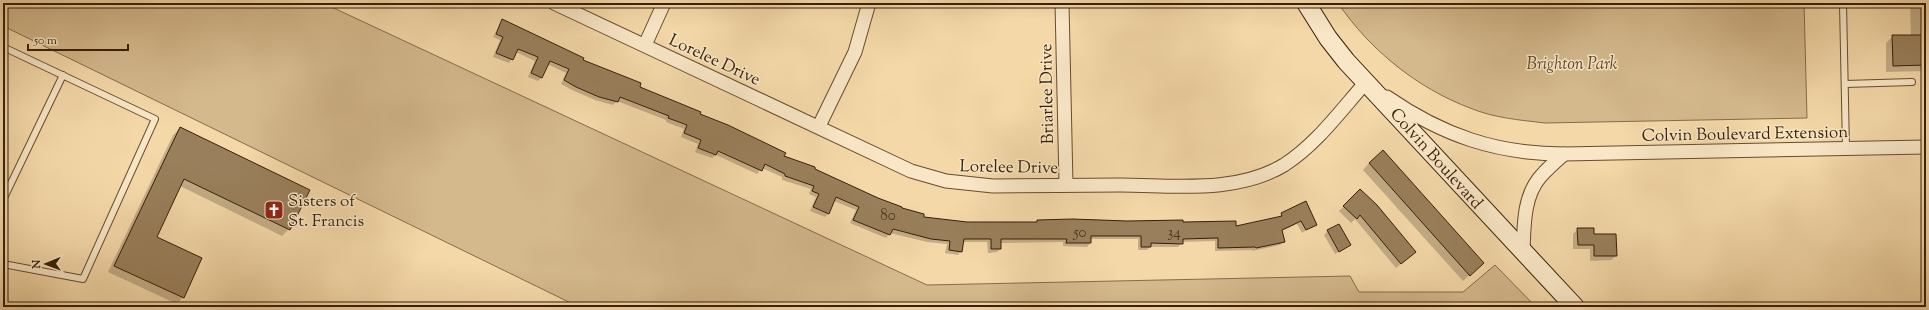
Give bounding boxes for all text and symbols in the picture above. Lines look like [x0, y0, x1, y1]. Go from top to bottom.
scale bar [28, 26, 128, 52]
street label: Lorelee Drive [664, 29, 764, 93]
text: 50 m [33, 32, 57, 50]
street label: Briarlee Drive [1035, 43, 1061, 145]
park label: Brighton Park [1526, 53, 1618, 77]
street label: Colvin Boulevard [1383, 103, 1488, 216]
street label: Colvin Boulevard Extension [1642, 121, 1848, 149]
street label: Lorelee Drive [959, 155, 1059, 181]
place label: Sisters of St. Francis [288, 190, 365, 234]
church icon: Sisters of St. Francis [263, 199, 285, 221]
house number: 80 [880, 206, 896, 227]
house number: 50 [1072, 223, 1087, 244]
house number: 34 [1167, 223, 1181, 244]
north arrow [26, 244, 66, 284]
text: N [29, 259, 45, 270]

